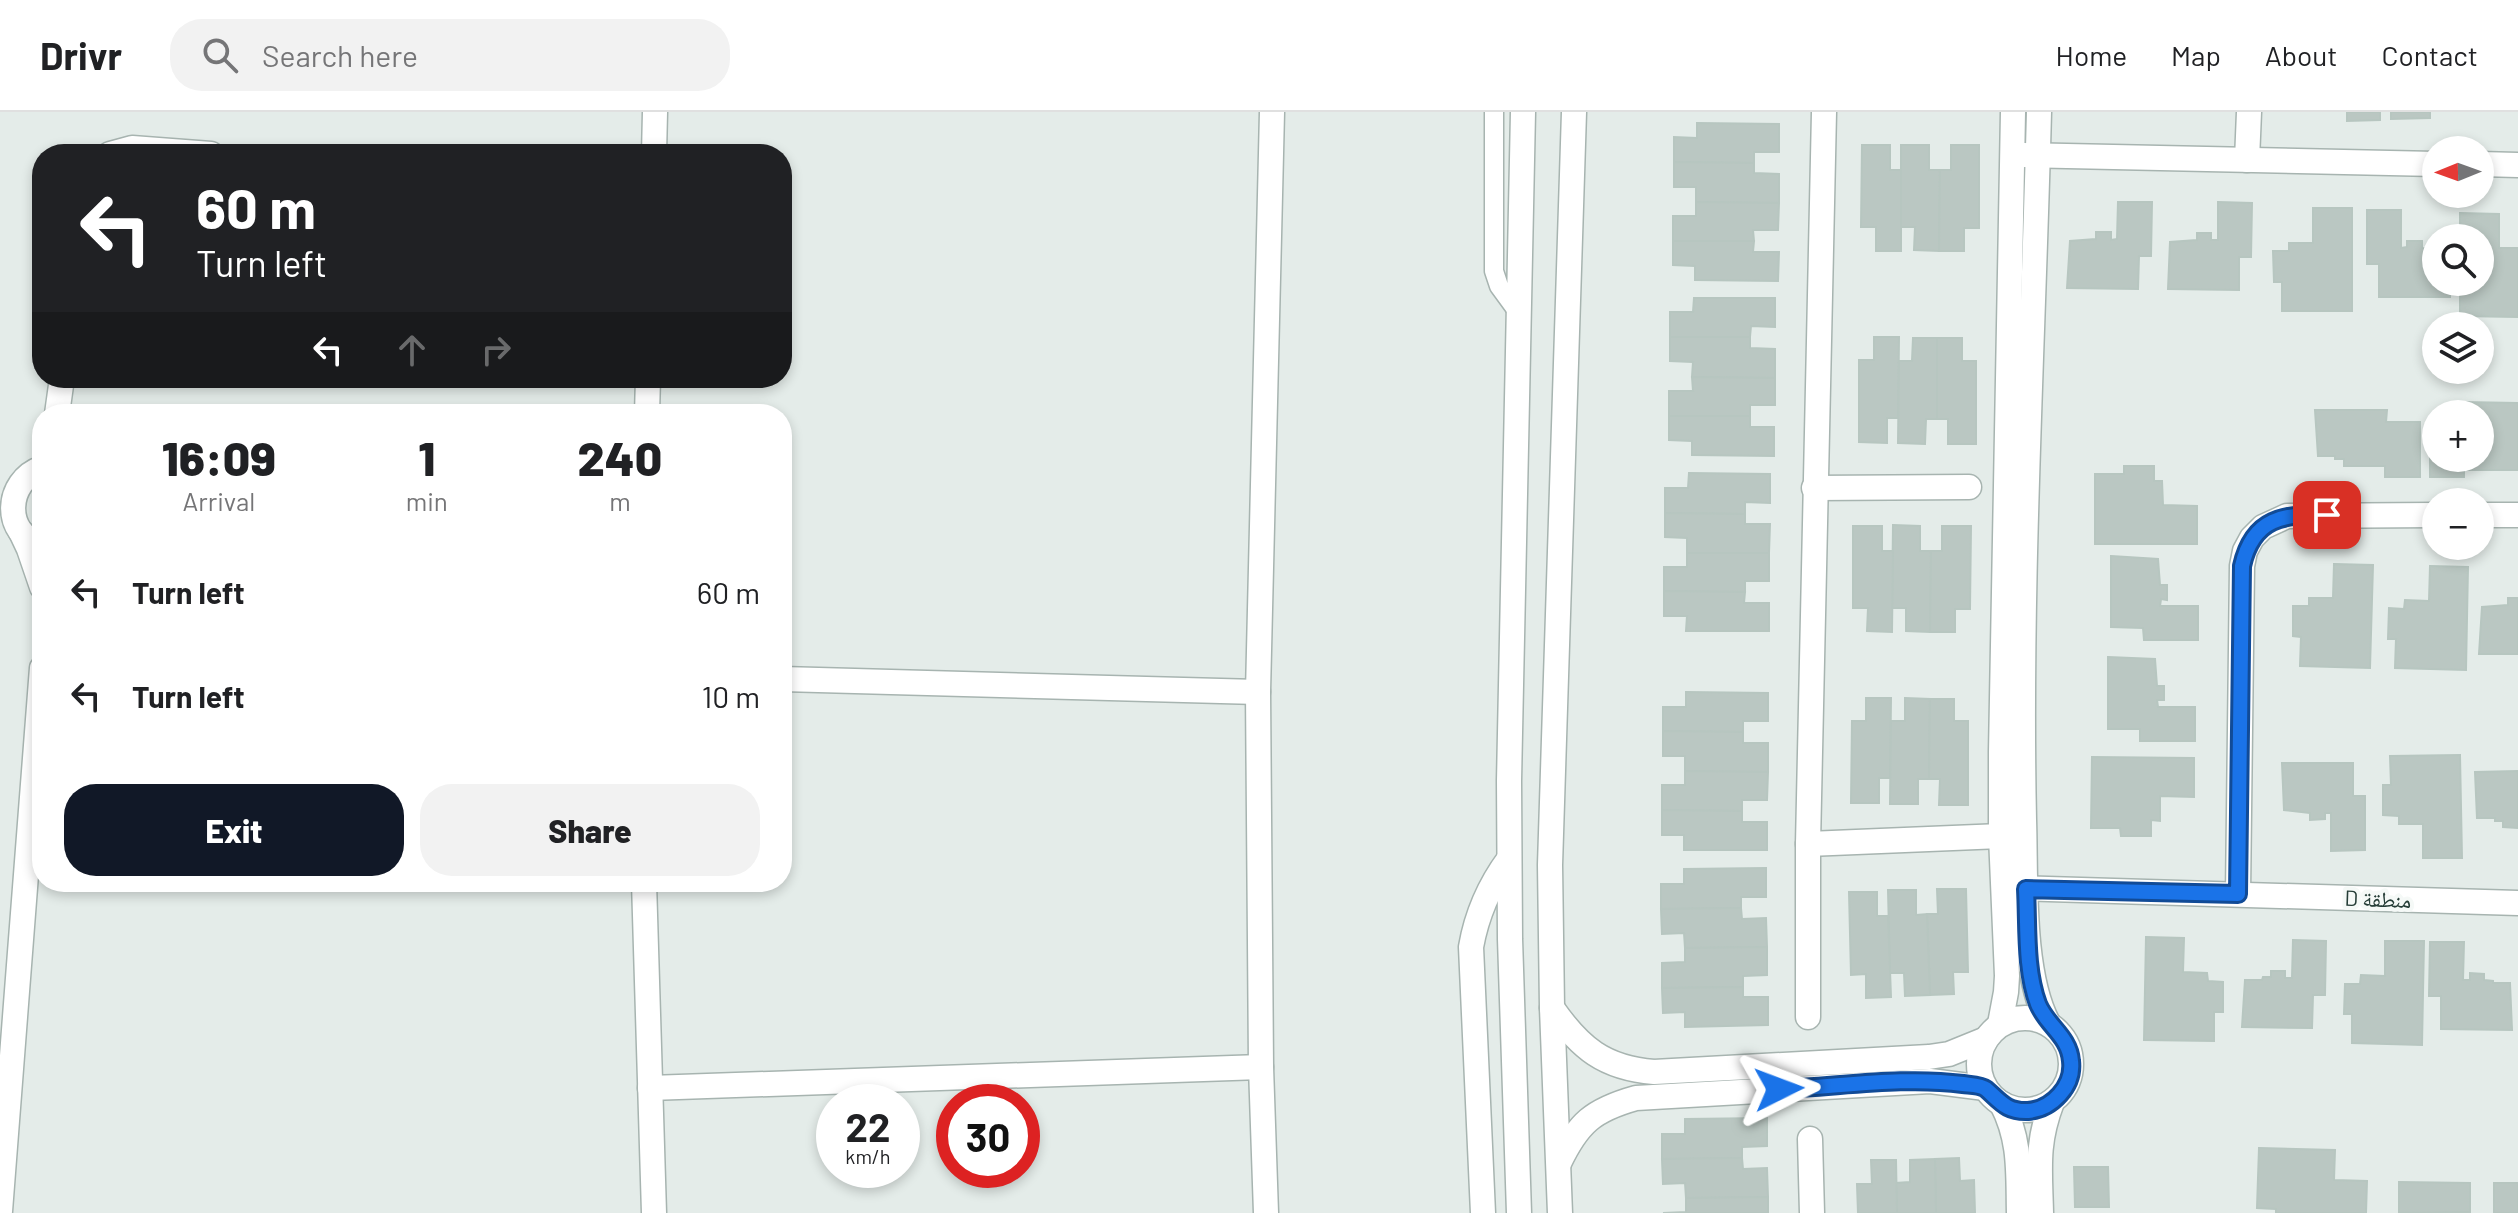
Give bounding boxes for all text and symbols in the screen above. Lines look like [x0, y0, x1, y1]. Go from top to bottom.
search box [170, 19, 730, 91]
text: Drivr [40, 32, 122, 78]
icon: search [198, 33, 242, 77]
text: Search here [262, 37, 418, 73]
text: Home [2056, 38, 2127, 72]
text: Map [2171, 38, 2221, 72]
text: About [2265, 38, 2337, 72]
text: Contact [2381, 38, 2478, 72]
north arrow [2422, 136, 2494, 208]
map controls [2422, 136, 2494, 560]
text: 60 m [196, 173, 316, 240]
icon: left [64, 176, 168, 280]
button: search [2422, 224, 2494, 296]
text: Turn left [196, 241, 327, 284]
button: layers [2422, 312, 2494, 384]
icon: left [306, 328, 350, 372]
icon: ahead [390, 328, 434, 372]
icon: right [474, 328, 518, 372]
button: + [2422, 400, 2494, 472]
text: 16:09 [162, 428, 276, 486]
text: 1 [418, 428, 435, 486]
text: 240 [578, 428, 662, 486]
pin [2293, 481, 2361, 549]
text: Arrival [183, 485, 255, 516]
text: min [406, 485, 448, 516]
text: m [609, 485, 631, 516]
button: − [2422, 488, 2494, 560]
icon: arrive [2305, 493, 2349, 537]
icon: left [64, 570, 108, 614]
text: Turn left [132, 574, 245, 610]
text: 60 m [697, 574, 760, 610]
icon: left [64, 674, 108, 718]
text: Turn left [132, 678, 245, 714]
text: 10 m [702, 678, 760, 714]
button: Exit [64, 784, 404, 876]
button: Share [420, 784, 760, 876]
street label: D منطقة [2344, 884, 2412, 912]
position arrow [1737, 1047, 1821, 1131]
speed limit sign: 30 [936, 1084, 1040, 1188]
text: 22 [846, 1102, 890, 1150]
text: km/h [845, 1144, 891, 1168]

